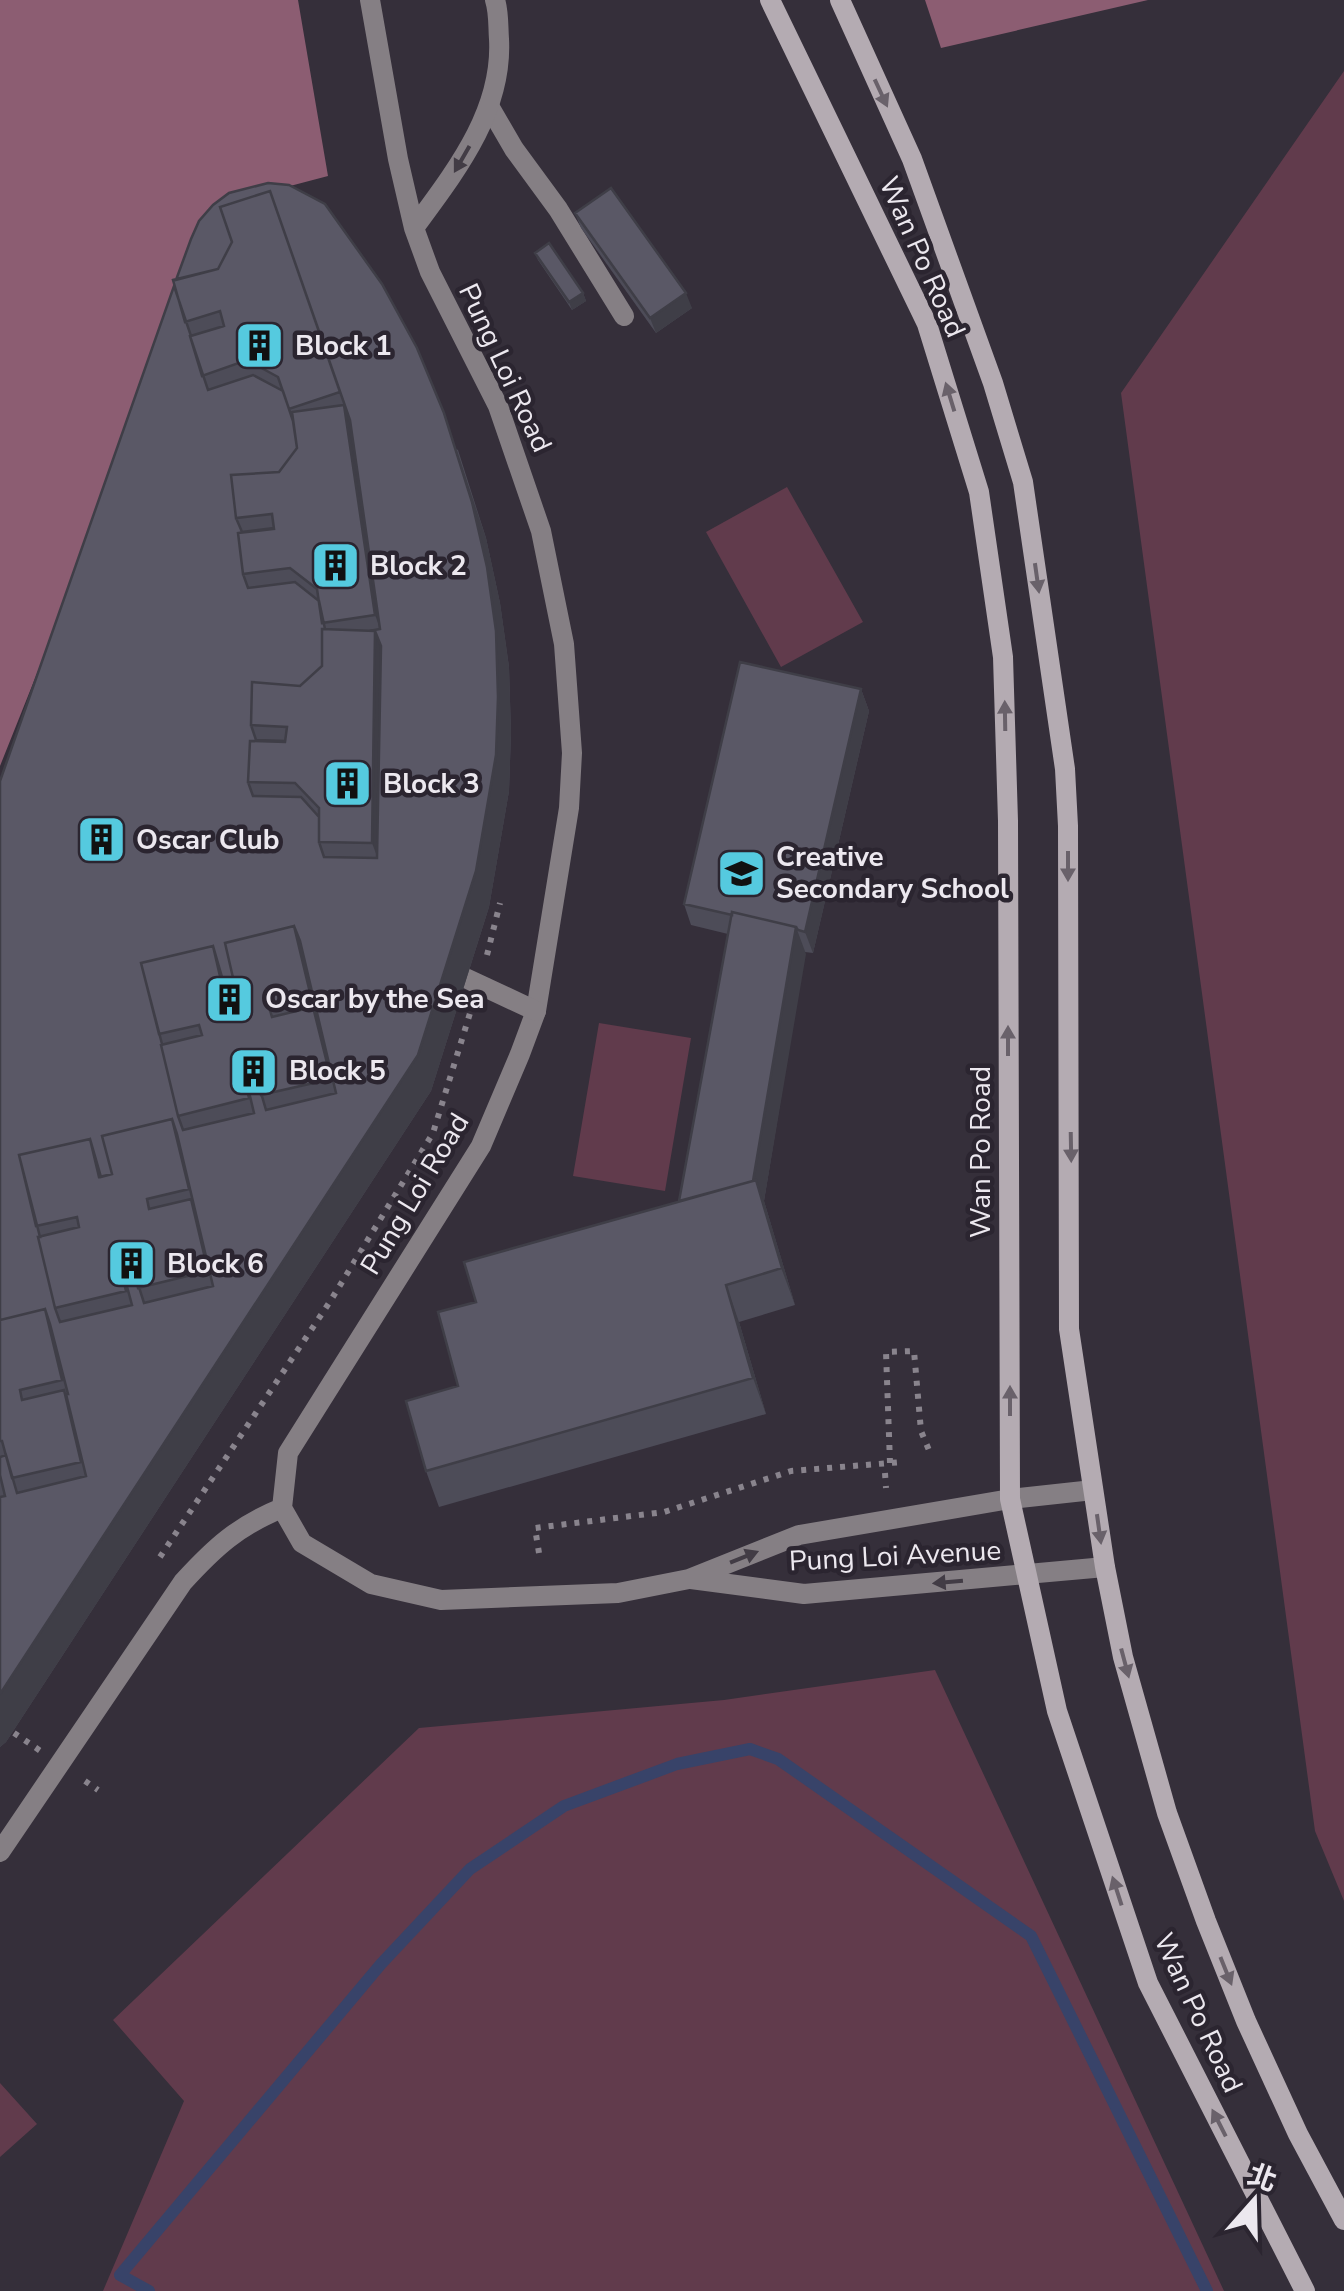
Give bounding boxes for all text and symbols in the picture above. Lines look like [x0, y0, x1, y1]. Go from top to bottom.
one-way arrow [873, 79, 890, 108]
one-way arrow [454, 145, 472, 173]
street label: Wan Po Road [870, 171, 974, 343]
street label: Pung Loi Road [449, 277, 561, 459]
building icon: Block 1 [234, 320, 286, 372]
place label: Block 1 [295, 327, 392, 365]
one-way arrow [942, 382, 957, 412]
building icon: Block 2 [309, 540, 361, 592]
place label: Block 2 [370, 547, 467, 585]
one-way arrow [1030, 563, 1046, 594]
one-way arrow [996, 700, 1012, 732]
building icon: Block 3 [322, 758, 374, 810]
place label: Block 3 [383, 765, 480, 803]
building icon: Oscar Club [75, 814, 127, 866]
place label: Oscar Club [136, 821, 280, 859]
place label: Creative Secondary School [776, 838, 1009, 908]
school or university icon: Creative Secondary School [715, 847, 767, 899]
one-way arrow [1060, 851, 1076, 883]
building icon: Oscar by the Sea [204, 973, 256, 1025]
place label: Oscar by the Sea [265, 980, 484, 1018]
one-way arrow [1000, 1025, 1016, 1057]
building icon: Block 5 [228, 1045, 280, 1097]
place label: Block 5 [289, 1052, 386, 1090]
street label: Wan Po Road [962, 1066, 1000, 1238]
street label: Pung Loi Road [352, 1106, 478, 1282]
one-way arrow [1063, 1131, 1079, 1163]
building icon: Block 6 [106, 1238, 158, 1290]
place label: Block 6 [167, 1245, 264, 1283]
one-way arrow [1002, 1385, 1018, 1417]
one-way arrow [1092, 1513, 1108, 1545]
street label: Pung Loi Avenue [788, 1531, 1002, 1581]
one-way arrow [729, 1548, 759, 1564]
one-way arrow [932, 1575, 964, 1591]
one-way arrow [1118, 1647, 1134, 1678]
one-way arrow [1109, 1876, 1124, 1906]
street label: Wan Po Road [1144, 1927, 1252, 2099]
one-way arrow [1219, 1956, 1235, 1986]
one-way arrow [1211, 2108, 1228, 2137]
north arrow [1204, 2151, 1304, 2251]
text: 北 [1243, 2156, 1282, 2201]

